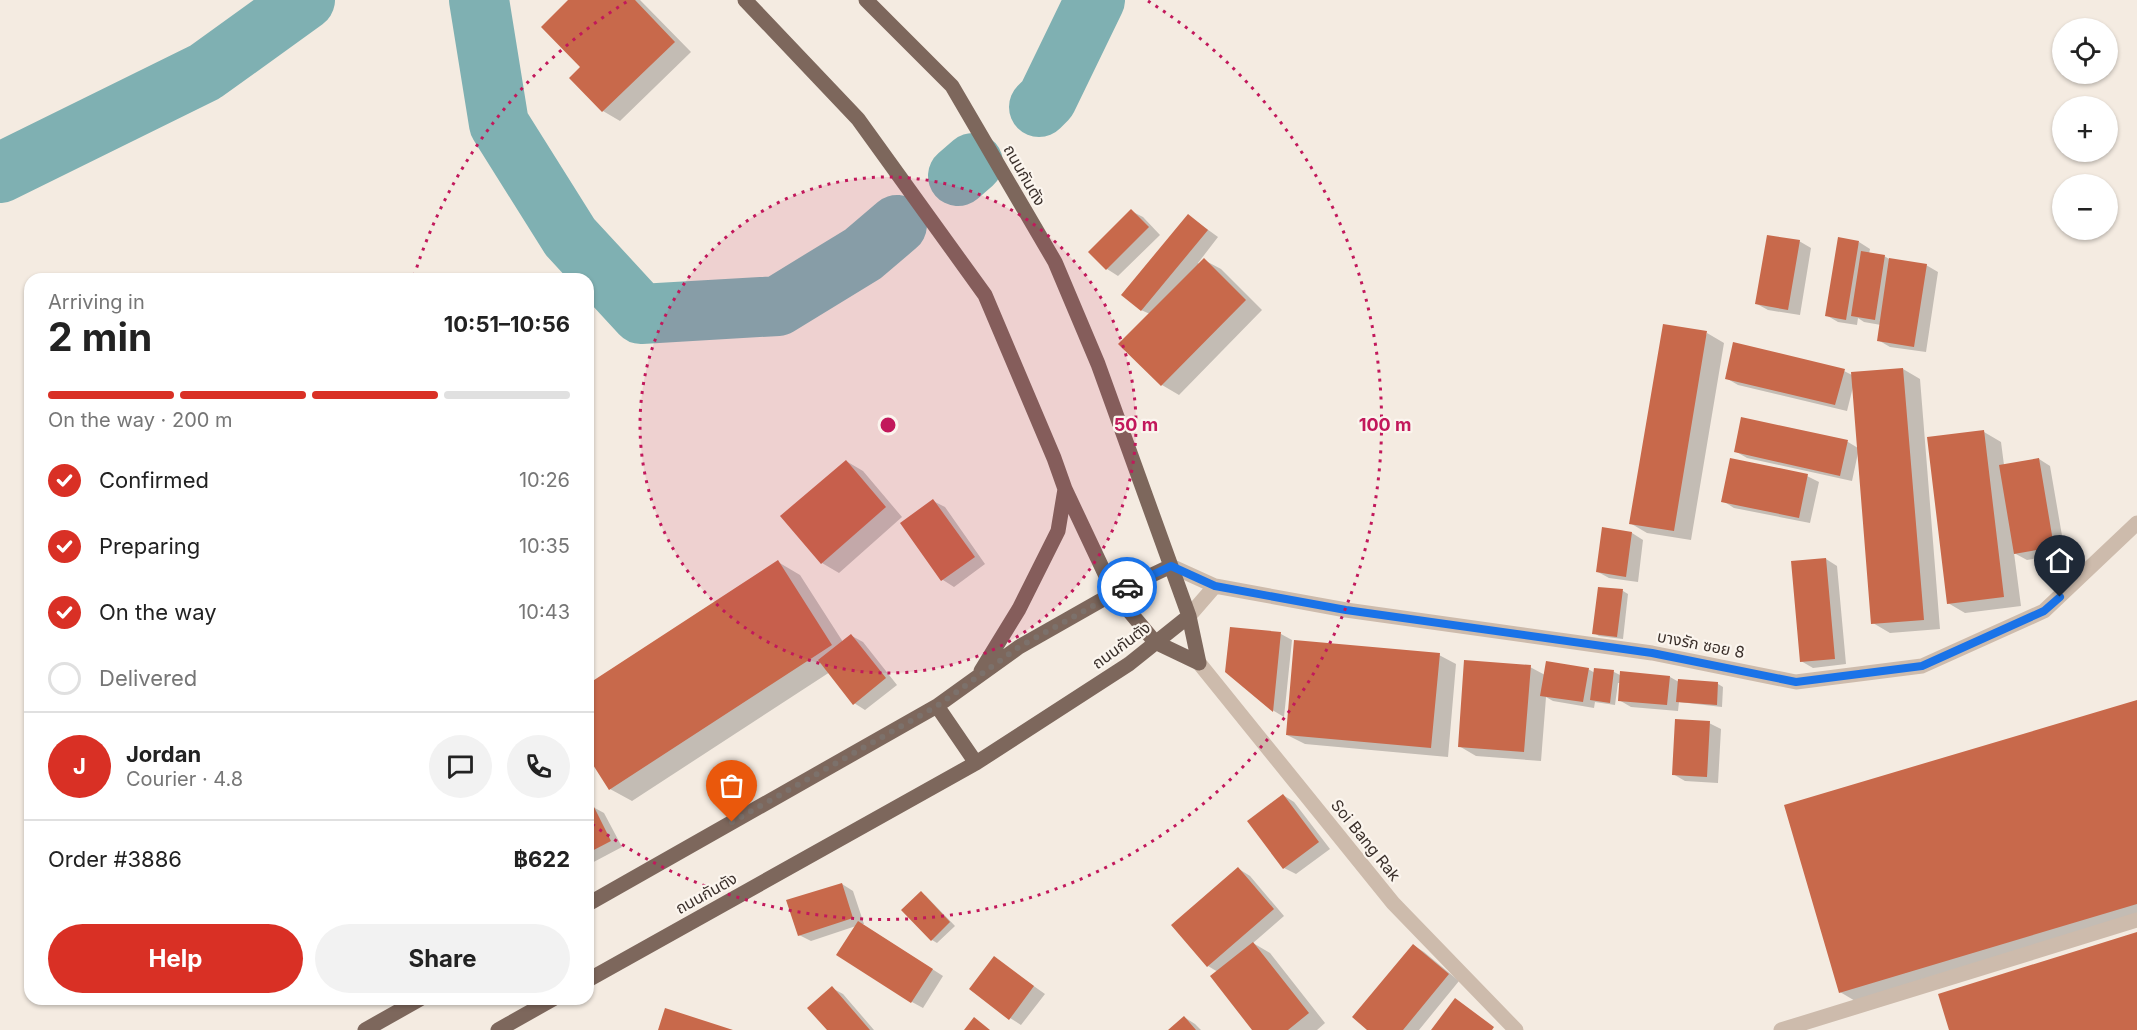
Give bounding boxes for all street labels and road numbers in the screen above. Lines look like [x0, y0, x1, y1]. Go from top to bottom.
street label: ถนนกันตัง [999, 141, 1051, 209]
street label: ถนนกันตัง [1088, 617, 1154, 673]
street label: บางรัก ซอย 8 [1656, 626, 1746, 662]
street label: Soi Bang Rak [1327, 795, 1405, 885]
street label: ถนนกันตัง [672, 868, 740, 918]

